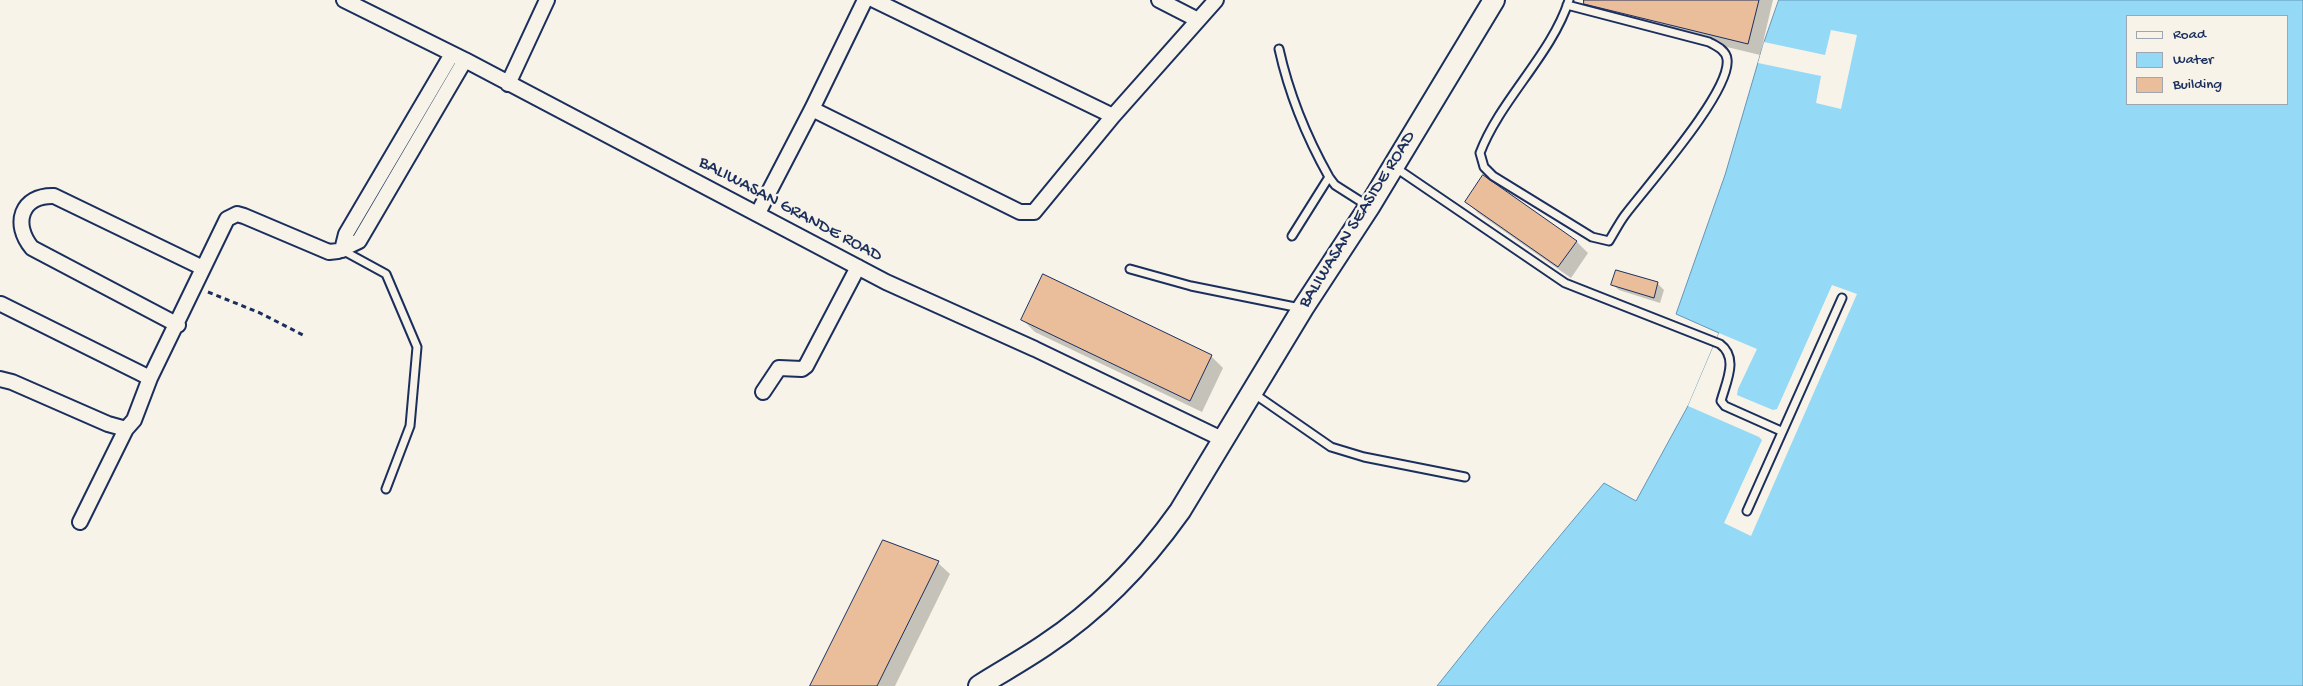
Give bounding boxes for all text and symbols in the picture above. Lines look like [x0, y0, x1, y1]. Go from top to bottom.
legend [2126, 15, 2288, 105]
text: Road [2173, 26, 2206, 44]
text: Water [2173, 51, 2213, 69]
text: Building [2173, 76, 2222, 94]
street label: BALIWASAN SEASIDE ROAD [1295, 128, 1421, 312]
street label: BALIWASAN GRANDE ROAD [695, 152, 885, 268]

